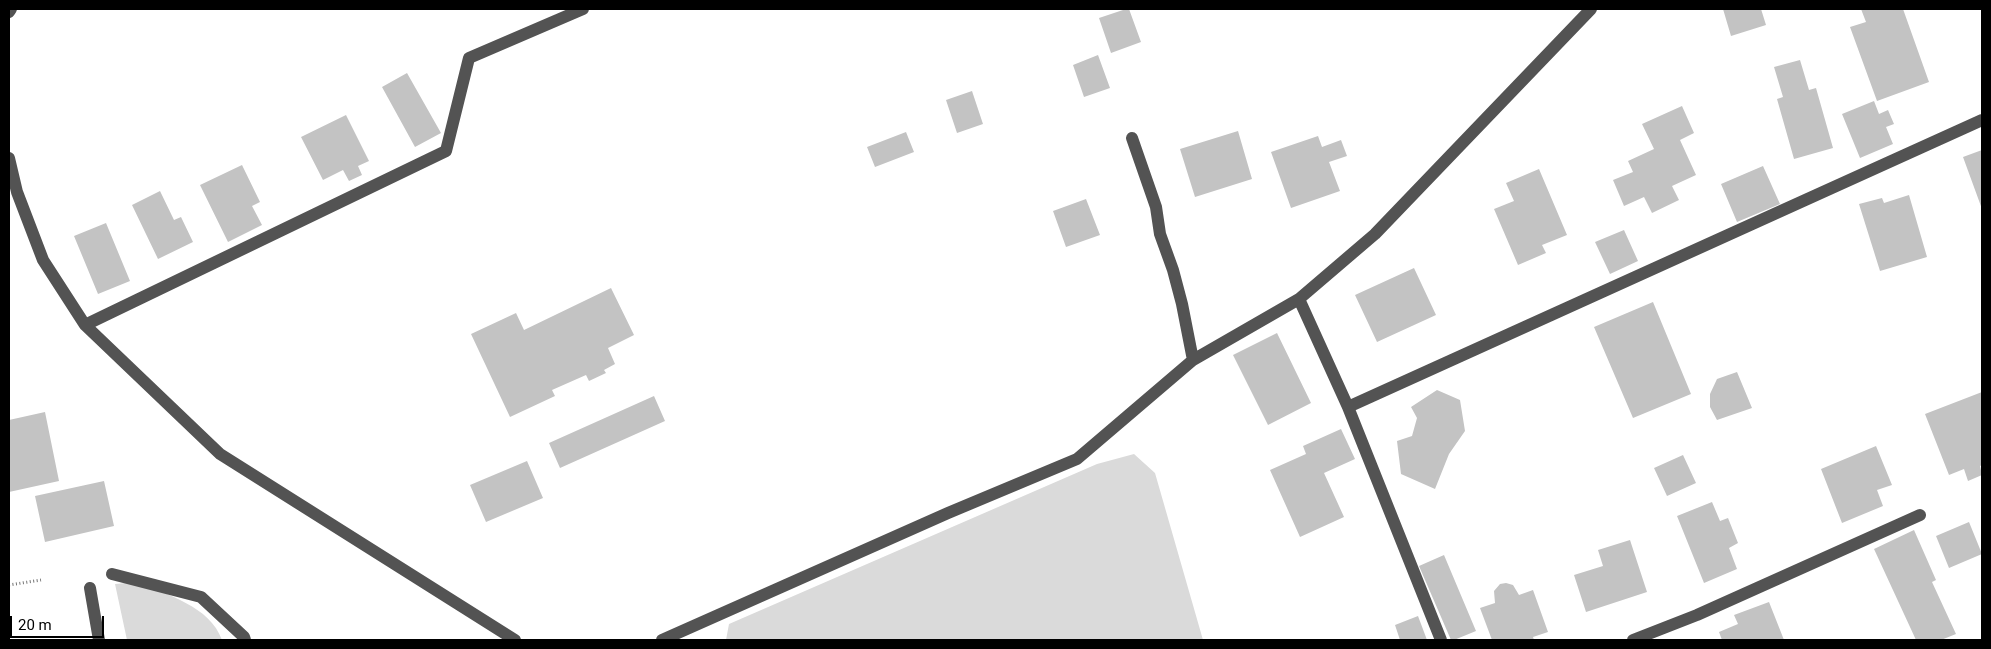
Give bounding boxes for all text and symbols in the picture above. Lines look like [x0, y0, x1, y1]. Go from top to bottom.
scale bar [12, 606, 106, 638]
text: 20 m [18, 616, 52, 634]

